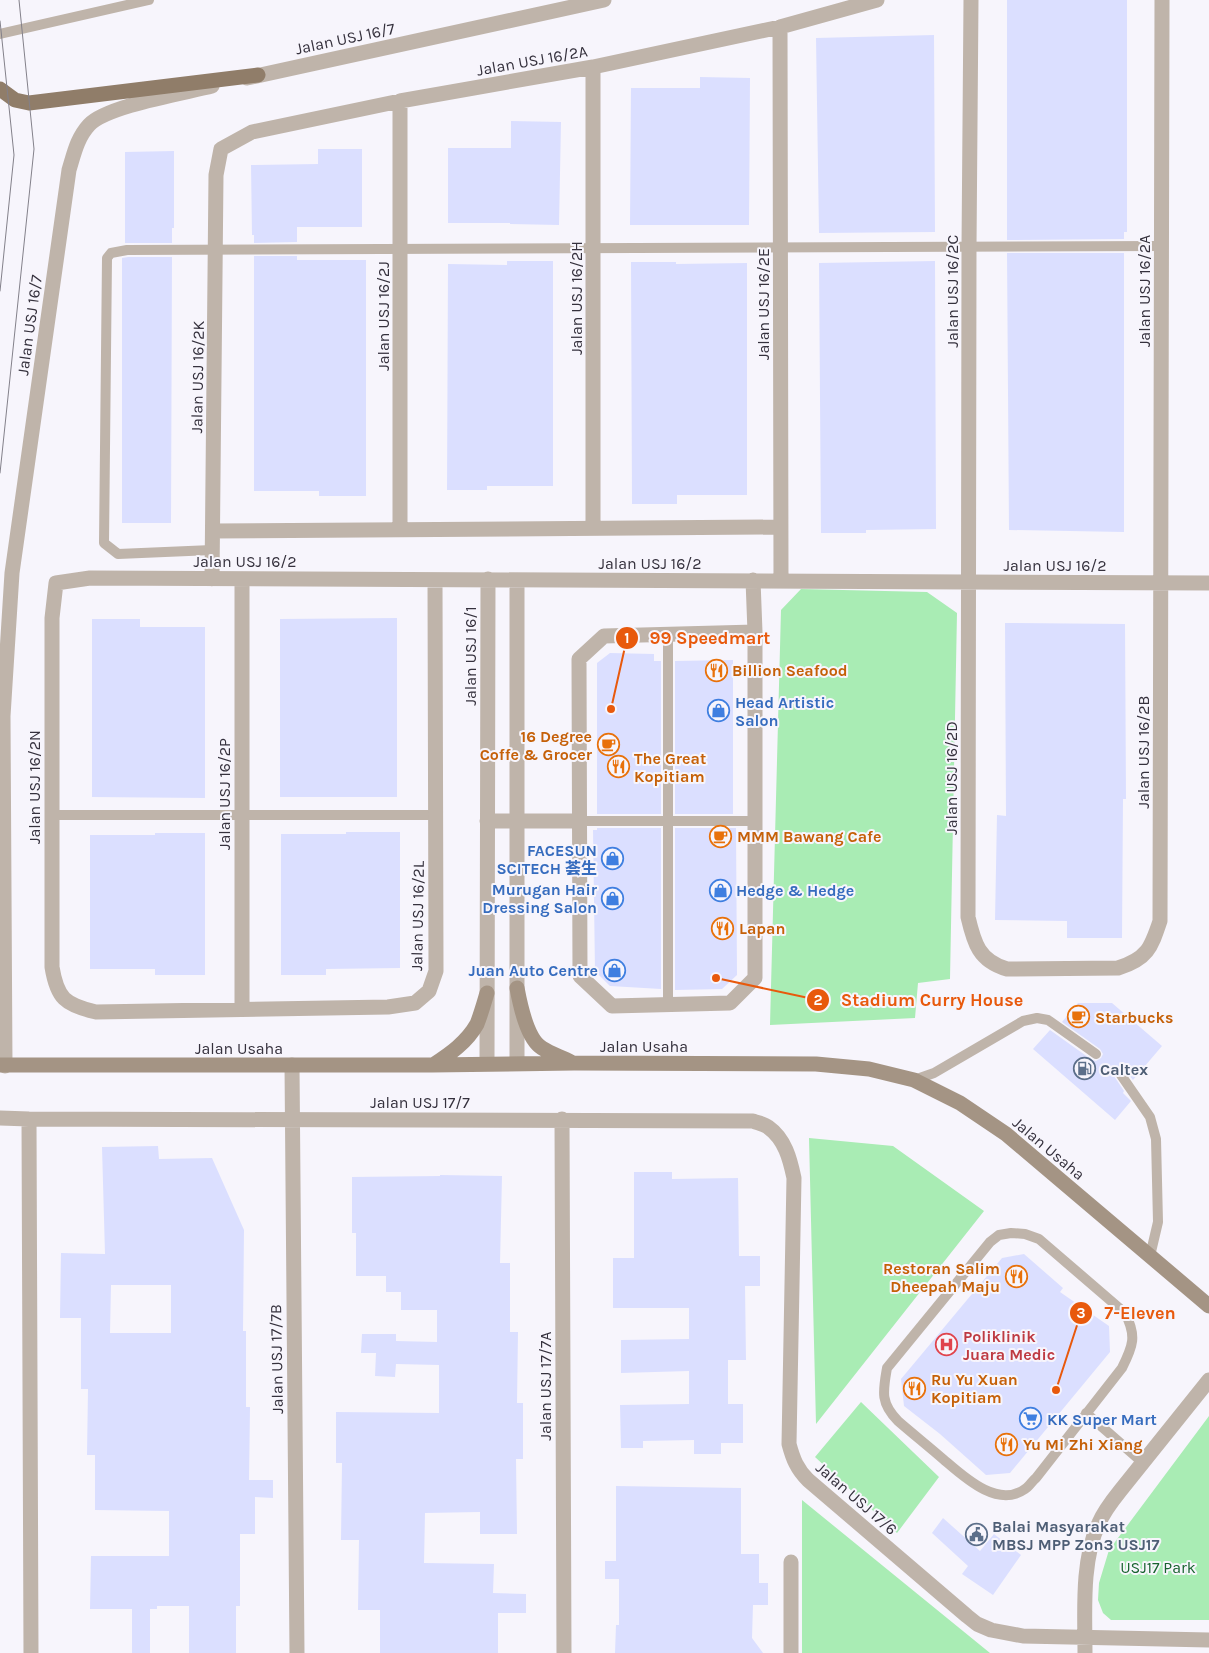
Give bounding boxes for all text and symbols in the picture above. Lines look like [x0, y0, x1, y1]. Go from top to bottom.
street label: Jalan USJ 16/7 [294, 19, 397, 58]
street label: Jalan USJ 16/2A [475, 41, 589, 80]
street label: Jalan USJ 16/2C [943, 234, 962, 347]
street label: Jalan USJ 16/2A [1135, 235, 1154, 347]
street label: Jalan USJ 16/2H [567, 241, 586, 355]
street label: Jalan USJ 16/2E [754, 248, 773, 360]
street label: Jalan USJ 16/2J [374, 261, 393, 371]
street label: Jalan USJ 16/7 [13, 273, 46, 377]
street label: Jalan USJ 16/2K [187, 320, 208, 434]
street label: Jalan USJ 16/2 [193, 552, 297, 571]
street label: Jalan USJ 16/2 [598, 554, 702, 573]
street label: Jalan USJ 16/2 [1003, 556, 1107, 575]
street label: Jalan USJ 16/1 [461, 606, 480, 706]
callout: 99 Speedmart [615, 621, 781, 654]
text: 99 Speedmart [650, 627, 770, 649]
text: 1 [624, 629, 630, 647]
restaurant icon: Billion Seafood [704, 658, 728, 682]
place label: Billion Seafood [732, 661, 848, 680]
place label: Head Artistic Salon [735, 693, 834, 730]
street label: Jalan USJ 16/2B [1134, 696, 1153, 808]
shop icon: Head Artistic Salon [707, 699, 731, 723]
street label: Jalan USJ 16/2D [942, 721, 961, 835]
place label: 16 Degree Coffe & Grocer [480, 727, 593, 764]
street label: Jalan USJ 16/2N [25, 730, 44, 844]
cafe icon: 16 Degree Coffe & Grocer [596, 733, 620, 757]
street label: Jalan USJ 16/2P [215, 738, 234, 850]
place label: The Great Kopitiam [634, 749, 706, 786]
restaurant icon: The Great Kopitiam [606, 755, 630, 779]
cafe icon: MMM Bawang Cafe [709, 824, 733, 848]
place label: MMM Bawang Cafe [737, 827, 881, 846]
place label: FACESUN SCITECH 荟生 [496, 841, 597, 878]
shop icon: FACESUN SCITECH 荟生 [601, 847, 625, 871]
street label: Jalan USJ 16/2L [407, 860, 428, 971]
shop icon: Hedge & Hedge [708, 878, 732, 902]
place label: Murugan Hair Dressing Salon [482, 880, 598, 917]
place label: Hedge & Hedge [736, 881, 854, 900]
shop icon: Murugan Hair Dressing Salon [601, 886, 625, 910]
restaurant icon: Lapan [711, 916, 735, 940]
place label: Lapan [739, 919, 785, 938]
shop icon: Juan Auto Centre [602, 958, 626, 982]
place label: Juan Auto Centre [468, 961, 598, 980]
callout: Stadium Curry House [806, 983, 1033, 1016]
text: Stadium Curry House [841, 989, 1023, 1011]
text: 2 [813, 991, 823, 1009]
cafe icon: Starbucks [1067, 1005, 1091, 1029]
place label: Starbucks [1095, 1008, 1173, 1027]
street label: Jalan Usaha [600, 1037, 688, 1056]
street label: Jalan Usaha [195, 1039, 283, 1058]
fuel station icon: Caltex [1072, 1057, 1096, 1081]
place label: Caltex [1100, 1060, 1148, 1079]
street label: Jalan USJ 17/7 [370, 1093, 470, 1112]
street label: Jalan Usaha [1009, 1113, 1089, 1184]
place label: Restoran Salim Dheepah Maju [883, 1259, 1000, 1296]
restaurant icon: Restoran Salim Dheepah Maju [1004, 1265, 1028, 1289]
callout: 7-Eleven [1069, 1296, 1185, 1329]
text: 7-Eleven [1104, 1302, 1176, 1324]
street label: Jalan USJ 17/7B [266, 1304, 287, 1414]
text: 3 [1076, 1304, 1086, 1322]
place label: Poliklinik Juara Medic [963, 1327, 1055, 1364]
street label: Jalan USJ 17/7A [536, 1332, 555, 1440]
hospital icon: Poliklinik Juara Medic [935, 1333, 959, 1357]
place label: Ru Yu Xuan Kopitiam [931, 1370, 1018, 1407]
restaurant icon: Ru Yu Xuan Kopitiam [903, 1376, 927, 1400]
supermarket icon: KK Super Mart [1019, 1407, 1043, 1431]
place label: KK Super Mart [1047, 1410, 1157, 1429]
restaurant icon: Yu Mi Zhi Xiang [995, 1432, 1019, 1456]
place label: Yu Mi Zhi Xiang [1023, 1435, 1143, 1454]
street label: Jalan USJ 17/6 [812, 1458, 901, 1539]
place label: Balai Masyarakat MBSJ MPP Zon3 USJ17 [992, 1517, 1159, 1554]
public building icon: Balai Masyarakat MBSJ MPP Zon3 USJ17 [964, 1523, 988, 1547]
park label: USJ17 Park [1120, 1558, 1196, 1577]

